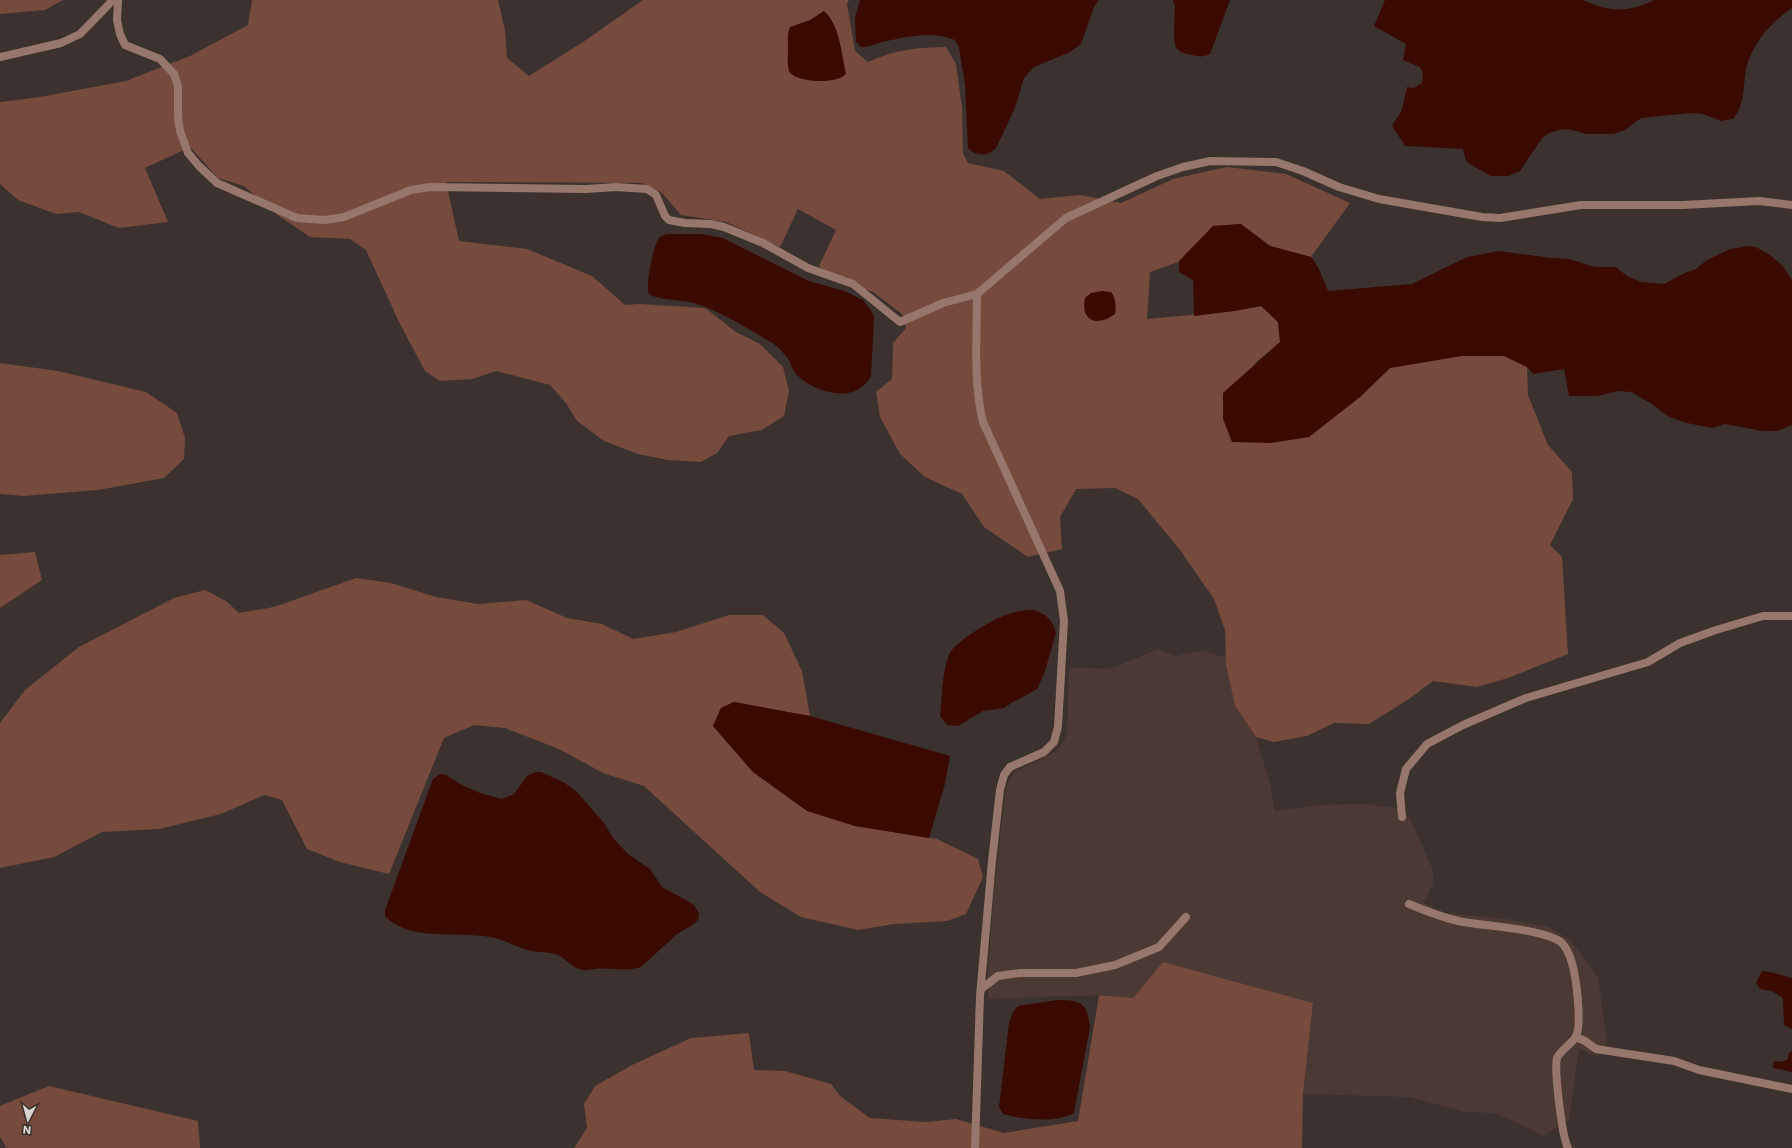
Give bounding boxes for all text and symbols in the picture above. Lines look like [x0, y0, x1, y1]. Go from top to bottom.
north arrow [8, 1100, 48, 1140]
text: N [22, 1122, 32, 1138]

